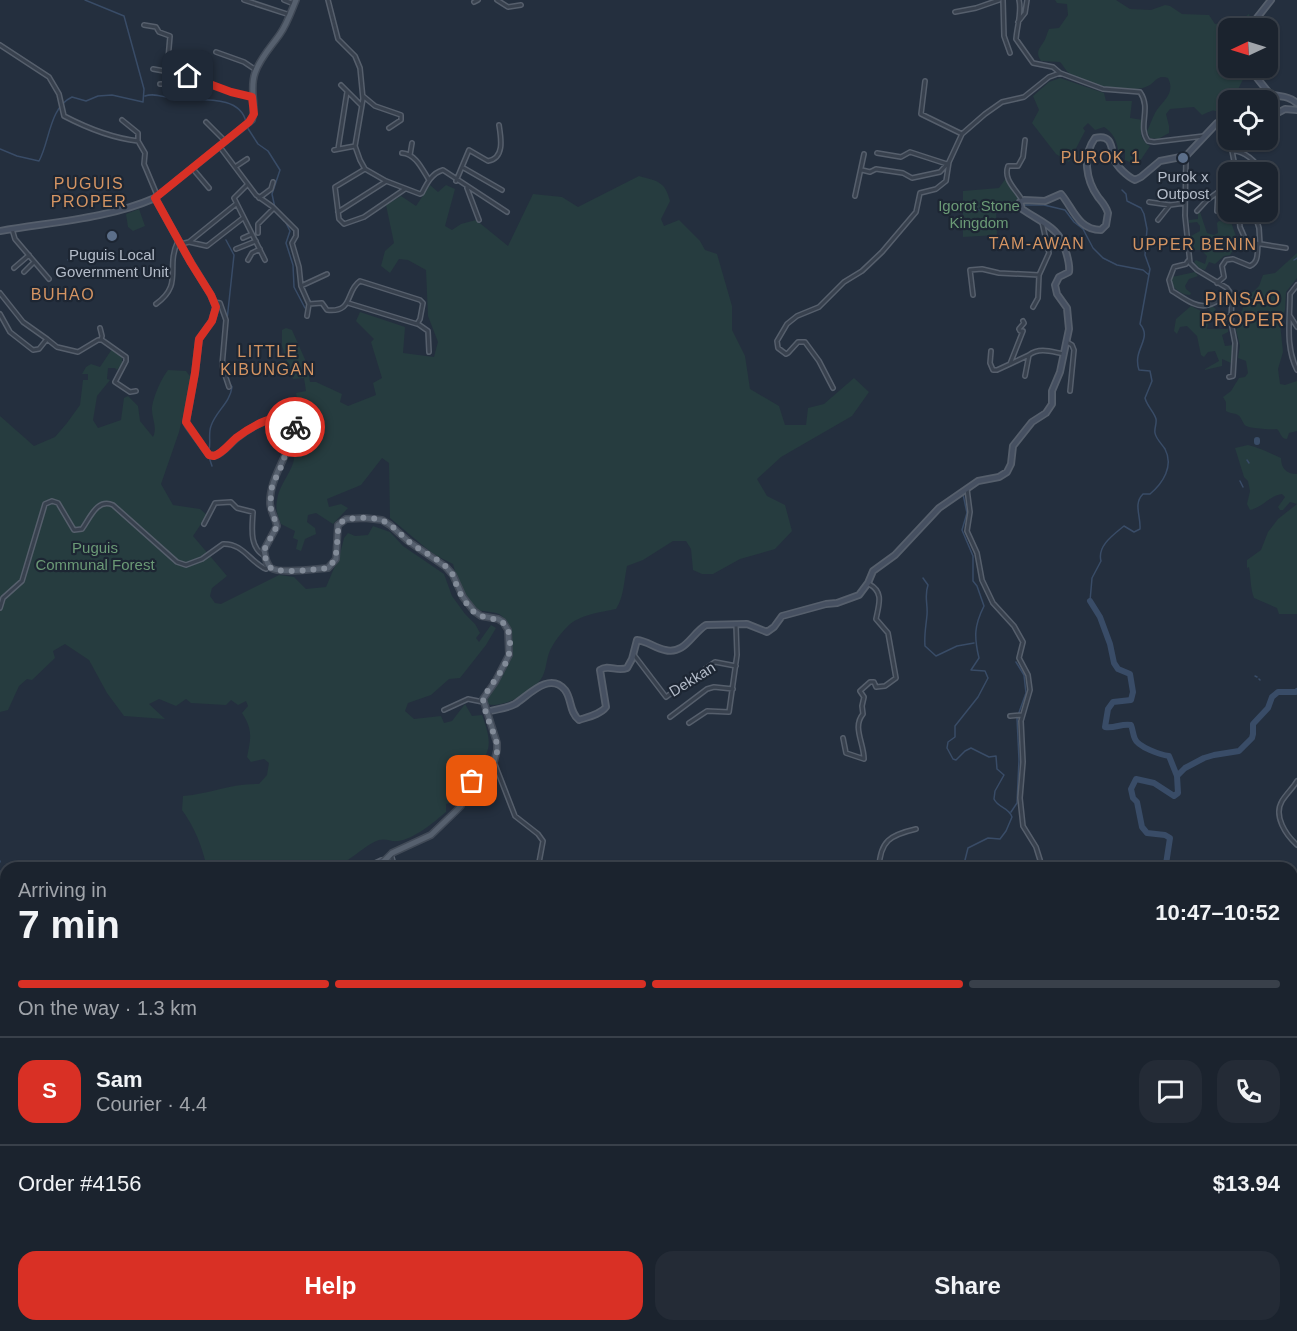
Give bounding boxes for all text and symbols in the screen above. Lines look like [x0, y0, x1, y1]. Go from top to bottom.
north arrow [1218, 18, 1278, 78]
map controls [1218, 18, 1278, 222]
pin [162, 50, 213, 101]
icon: home [171, 59, 204, 92]
button: locate [1218, 90, 1278, 150]
district label: PUROK 1 [1061, 149, 1141, 166]
marker: Purok x Outpost [1176, 151, 1190, 165]
button: layers [1218, 162, 1278, 222]
place label: Purok x Outpost [1157, 168, 1210, 202]
district label: PUGUIS PROPER [51, 175, 127, 210]
park label: Igorot Stone Kingdom [938, 197, 1020, 231]
marker: Puguis Local Government Unit [105, 229, 119, 243]
district label: TAM-AWAN [989, 235, 1085, 252]
district label: UPPER BENIN [1133, 236, 1257, 253]
place label: Puguis Local Government Unit [55, 246, 170, 280]
district label: BUHAO [31, 286, 95, 303]
district label: PINSAO PROPER [1200, 289, 1286, 330]
district label: LITTLE KIBUNGAN [220, 343, 316, 378]
courier [265, 397, 325, 457]
icon: bike [279, 411, 312, 444]
park label: Puguis Communal Forest [35, 539, 155, 573]
street label: Dekkan [666, 658, 718, 700]
pin [446, 755, 497, 806]
icon: bag [455, 764, 488, 797]
text: Arriving in [18, 879, 107, 901]
text: 10:47–10:52 [1155, 900, 1280, 925]
text: 7 min [18, 903, 120, 946]
text: On the way · 1.3 km [18, 997, 197, 1019]
button: chat [1139, 1060, 1202, 1123]
button: phone [1217, 1060, 1280, 1123]
text: Sam [96, 1067, 142, 1092]
text: S [42, 1078, 57, 1103]
text: Courier · 4.4 [96, 1093, 207, 1115]
text: Order #4156 [18, 1171, 142, 1196]
text: $13.94 [1213, 1171, 1280, 1196]
button: Help [18, 1251, 643, 1320]
button: Share [655, 1251, 1280, 1320]

